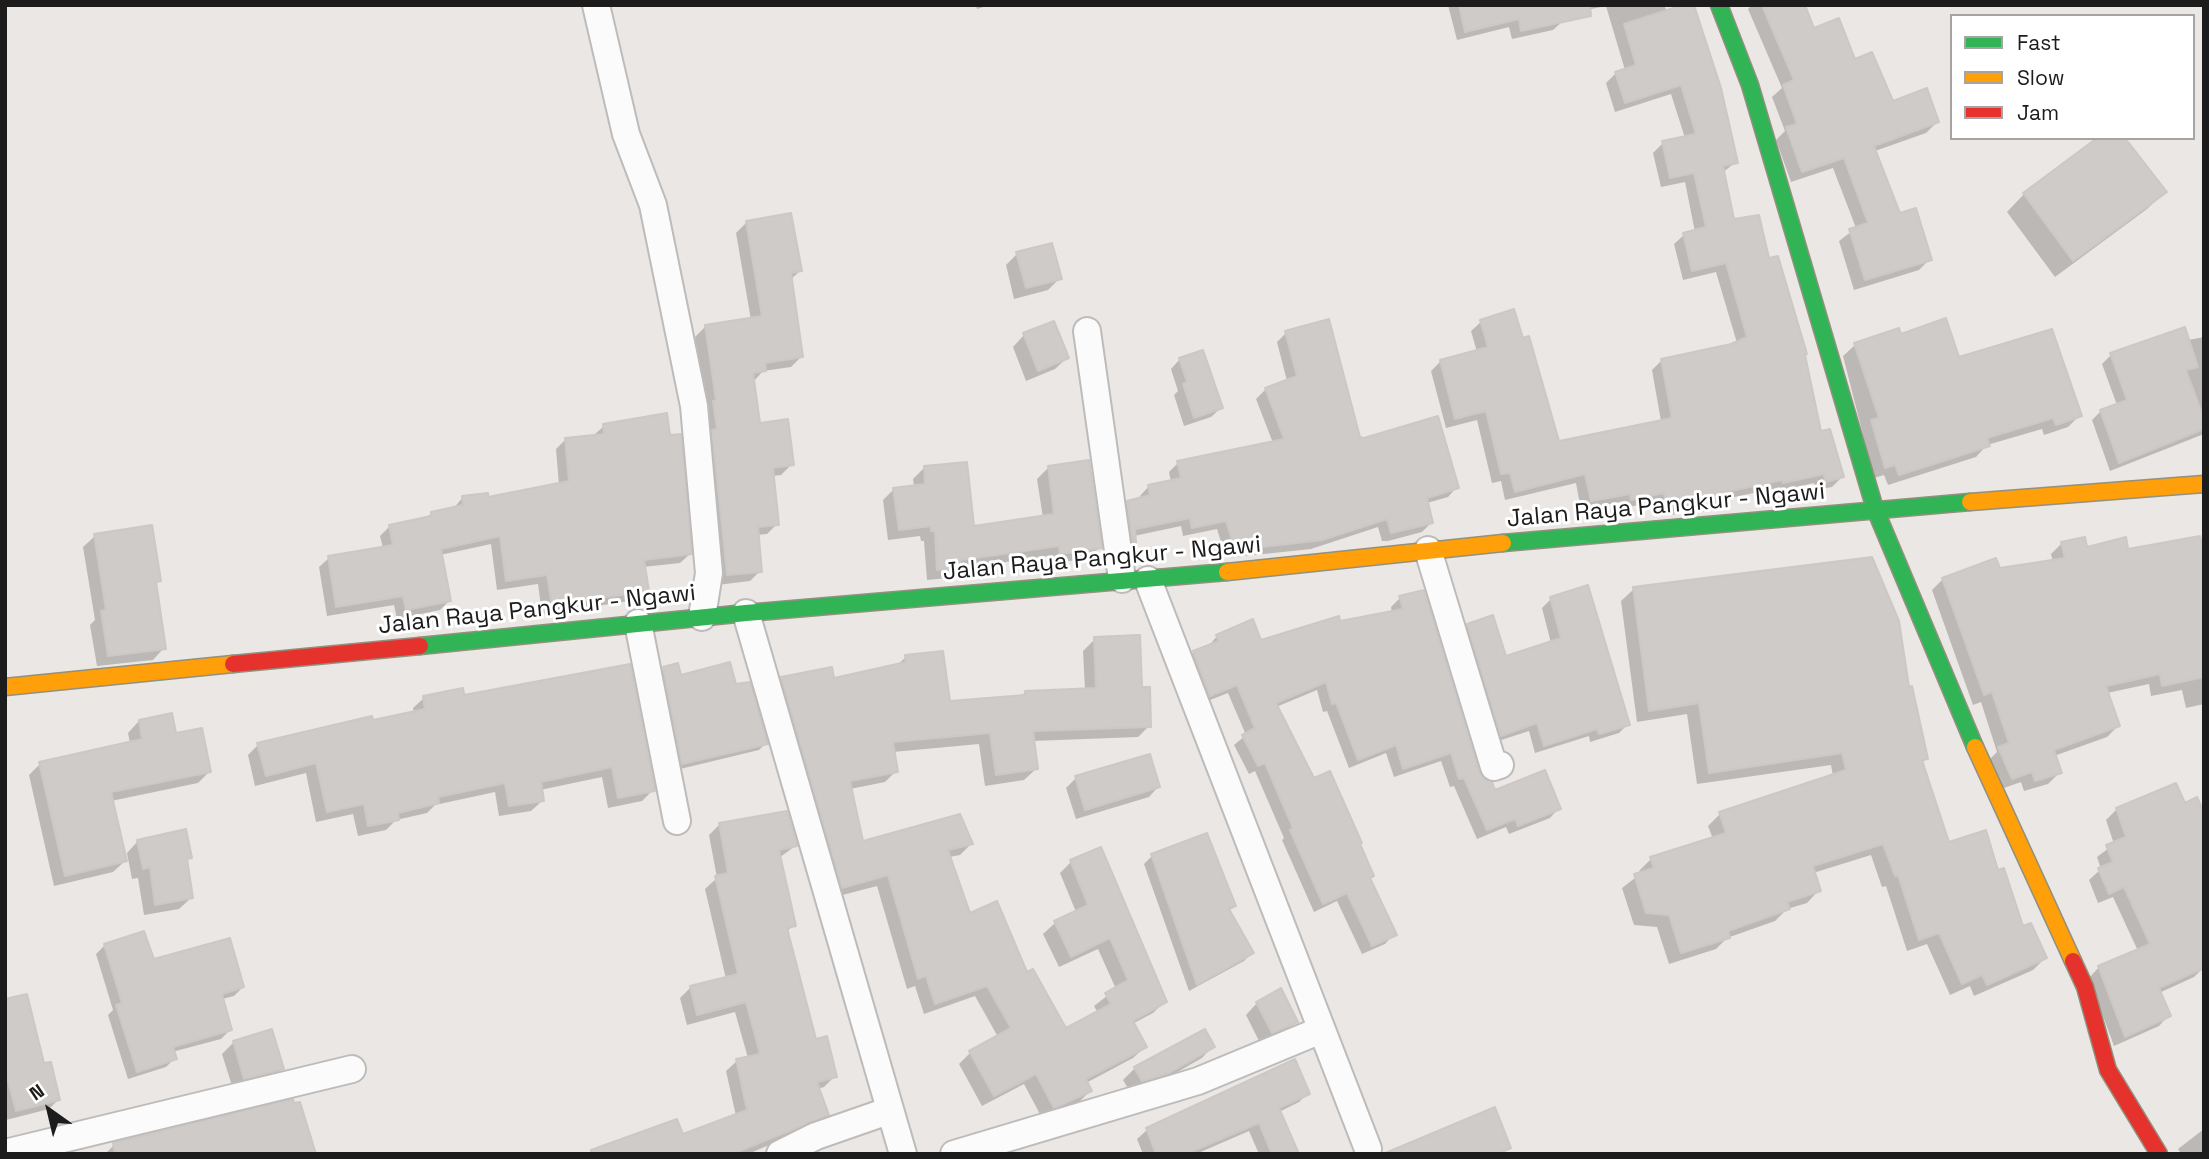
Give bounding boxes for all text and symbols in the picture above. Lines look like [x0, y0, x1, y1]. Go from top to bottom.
legend [1950, 14, 2195, 140]
text: Fast [2017, 29, 2061, 56]
text: Slow [2017, 64, 2065, 91]
text: Jam [2017, 99, 2059, 126]
street label: Jalan Raya Pangkur - Ngawi [1506, 478, 1826, 534]
street label: Jalan Raya Pangkur - Ngawi [942, 531, 1262, 587]
street label: Jalan Raya Pangkur - Ngawi [377, 579, 697, 641]
north arrow [14, 1075, 84, 1145]
text: N [25, 1078, 49, 1106]

